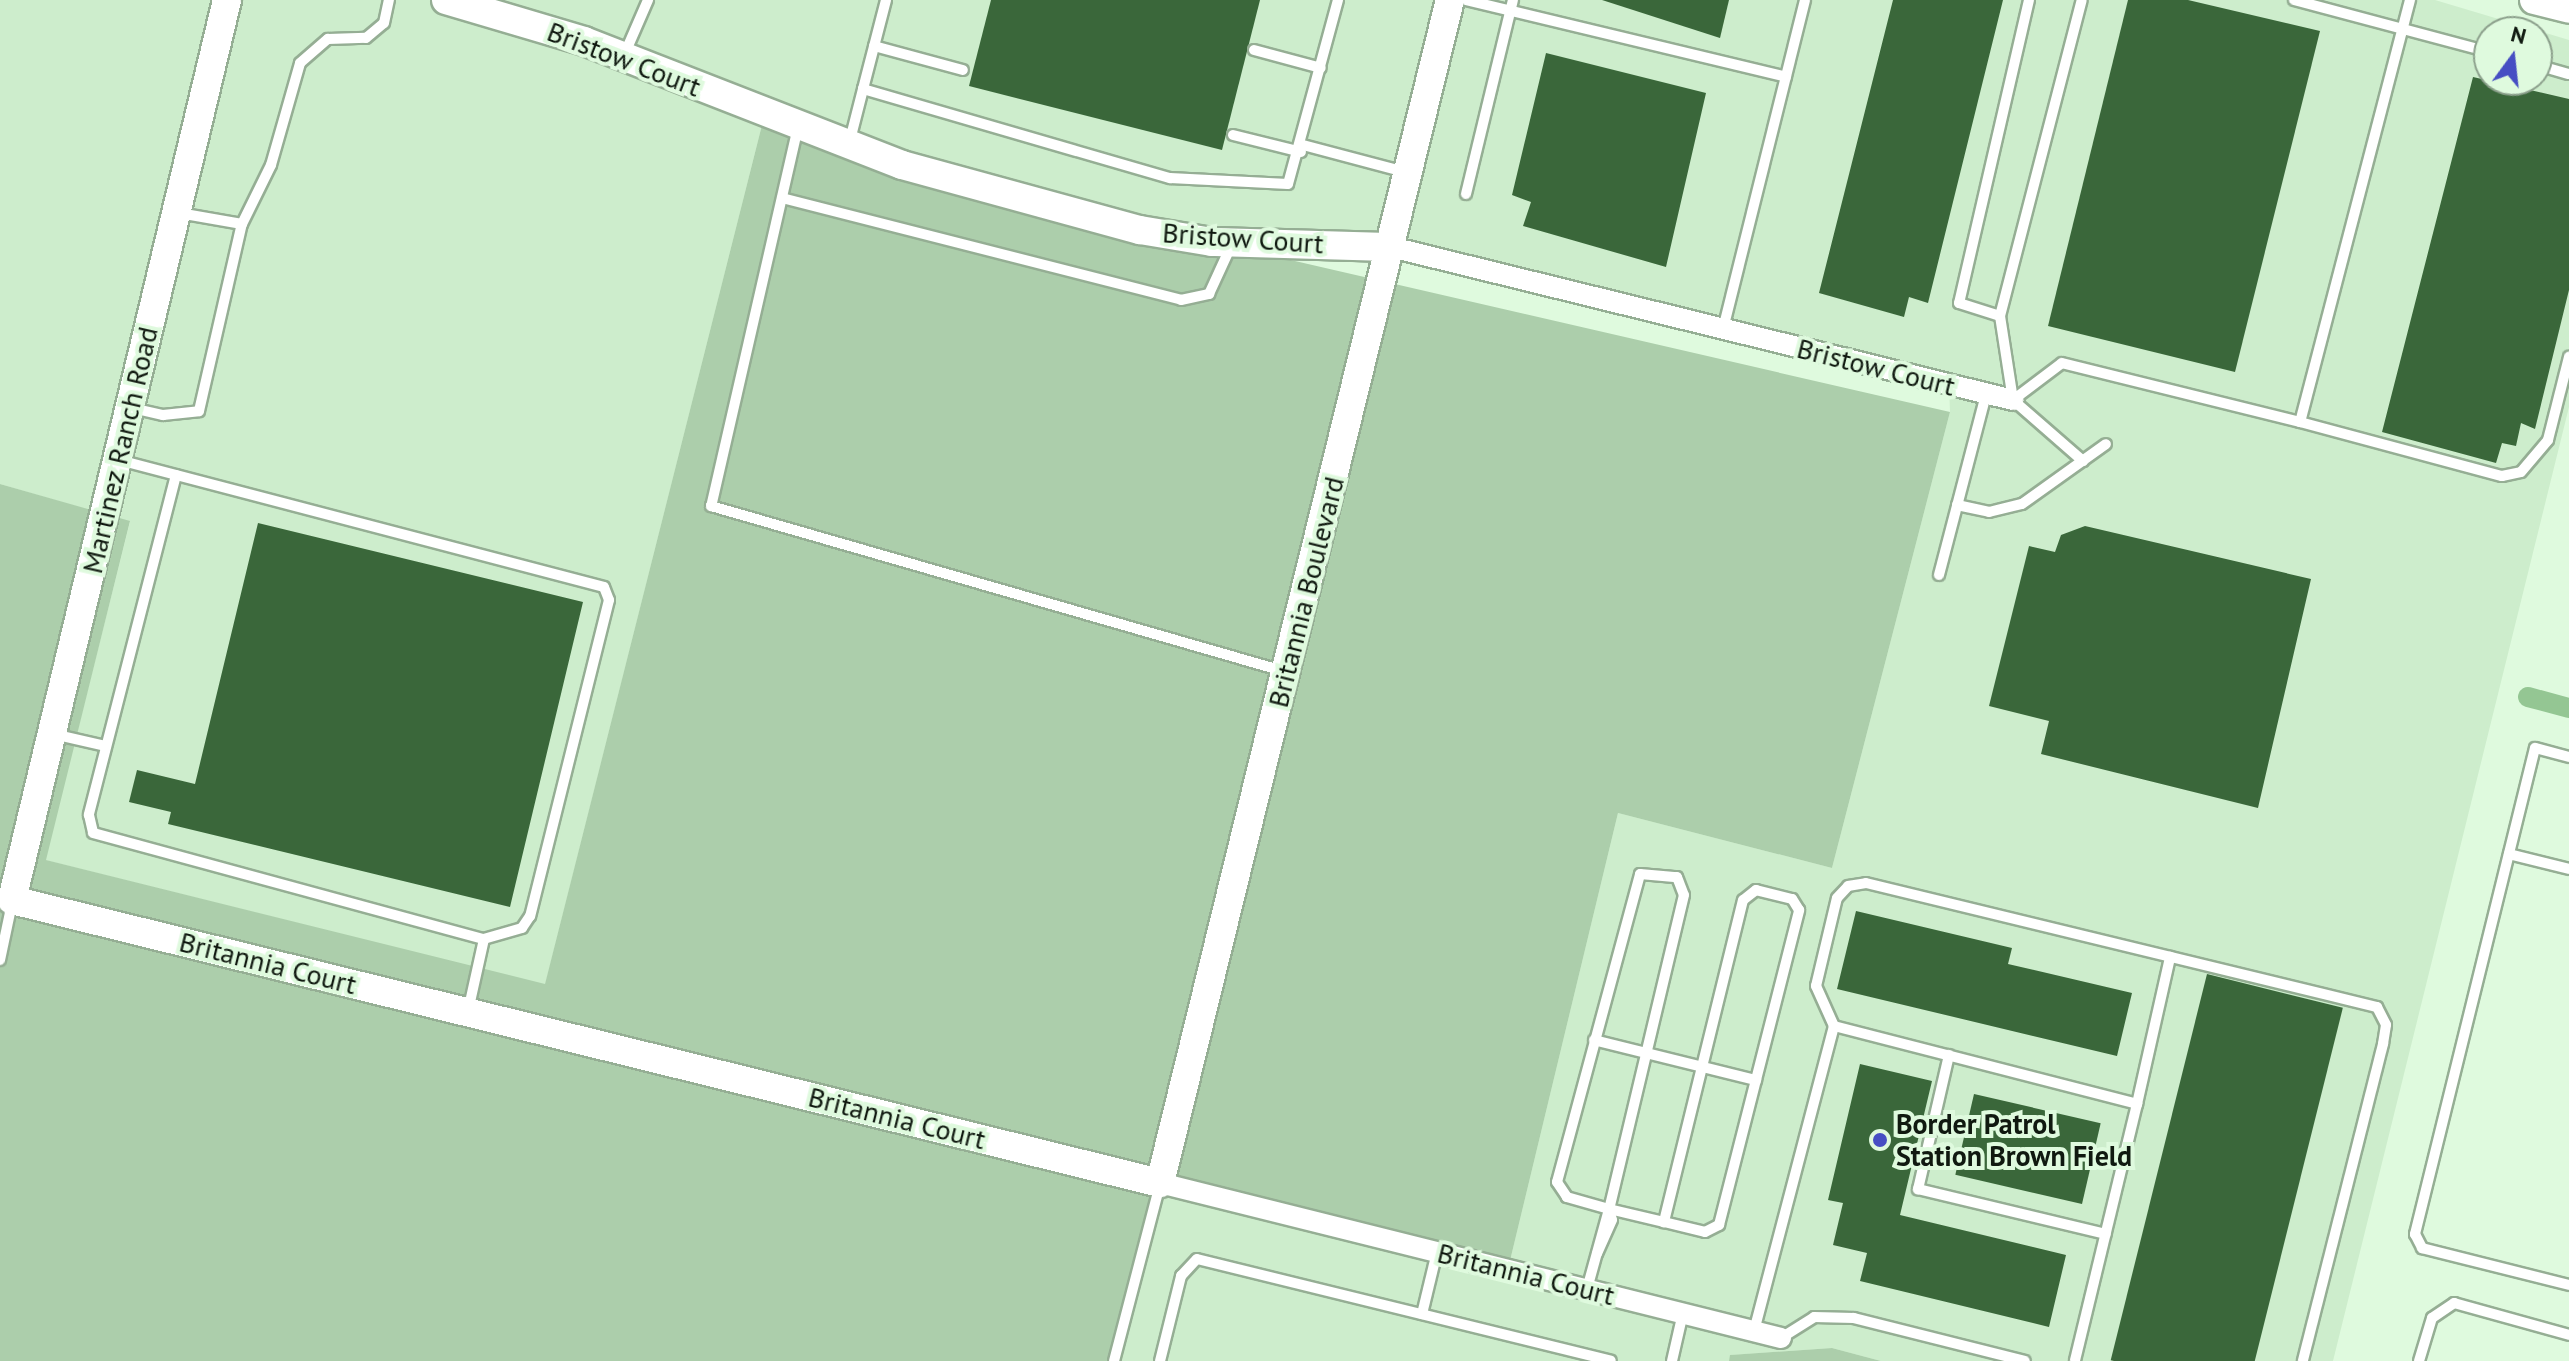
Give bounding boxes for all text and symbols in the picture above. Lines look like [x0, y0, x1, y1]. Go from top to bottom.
street label: Bristow Court [542, 14, 706, 104]
north arrow [2473, 16, 2553, 96]
text: N [2508, 19, 2529, 50]
street label: Bristow Court [1161, 216, 1325, 260]
street label: Martinez Ranch Road [75, 323, 165, 577]
street label: Bristow Court [1793, 331, 1959, 403]
street label: Britannia Boulevard [1261, 473, 1351, 711]
street label: Britannia Court [176, 925, 360, 1001]
street label: Britannia Court [805, 1080, 989, 1156]
place label: Border Patrol Station Brown Field [1896, 1107, 2132, 1173]
marker: Border Patrol Station Brown Field [1871, 1131, 1889, 1149]
street label: Britannia Court [1434, 1236, 1618, 1312]

